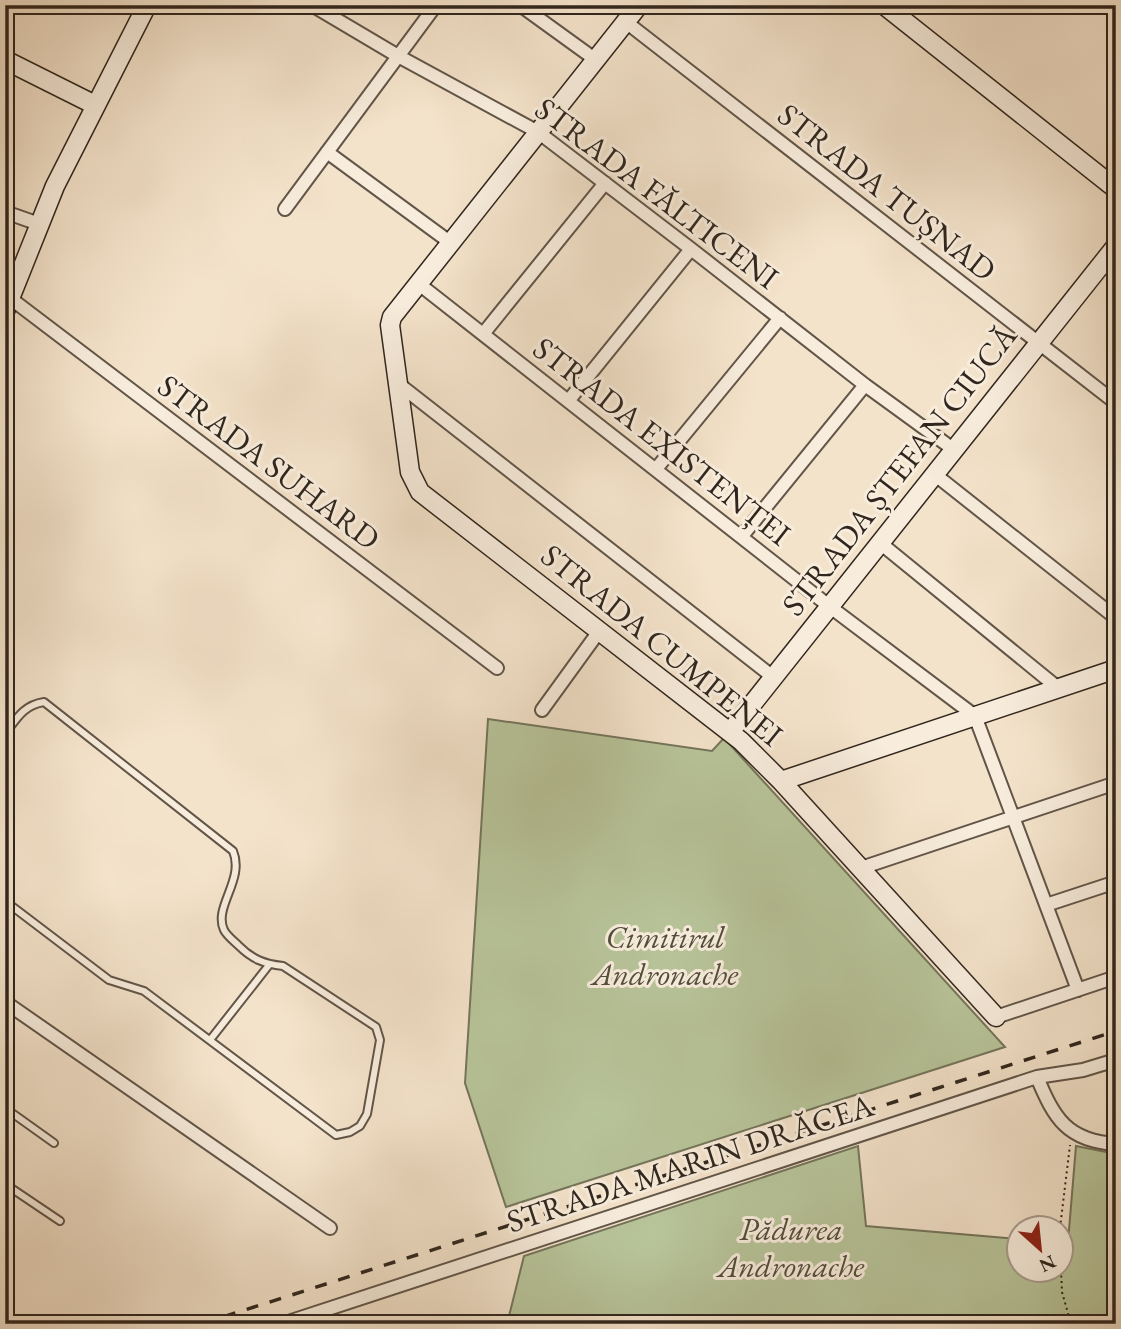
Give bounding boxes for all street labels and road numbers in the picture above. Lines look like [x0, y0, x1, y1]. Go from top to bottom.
street label: STRADA FĂLTICENI [527, 88, 787, 298]
street label: STRADA TUȘNAD [769, 94, 1005, 290]
street label: STRADA ȘTEFAN CIUCĂ [772, 315, 1026, 624]
street label: STRADA EXISTENȚEI [525, 327, 799, 555]
street label: STRADA SUHARD [149, 365, 389, 559]
street label: STRADA CUMPENEI [532, 534, 792, 756]
street label: STRADA MARIN DRĂCEA [501, 1084, 879, 1242]

